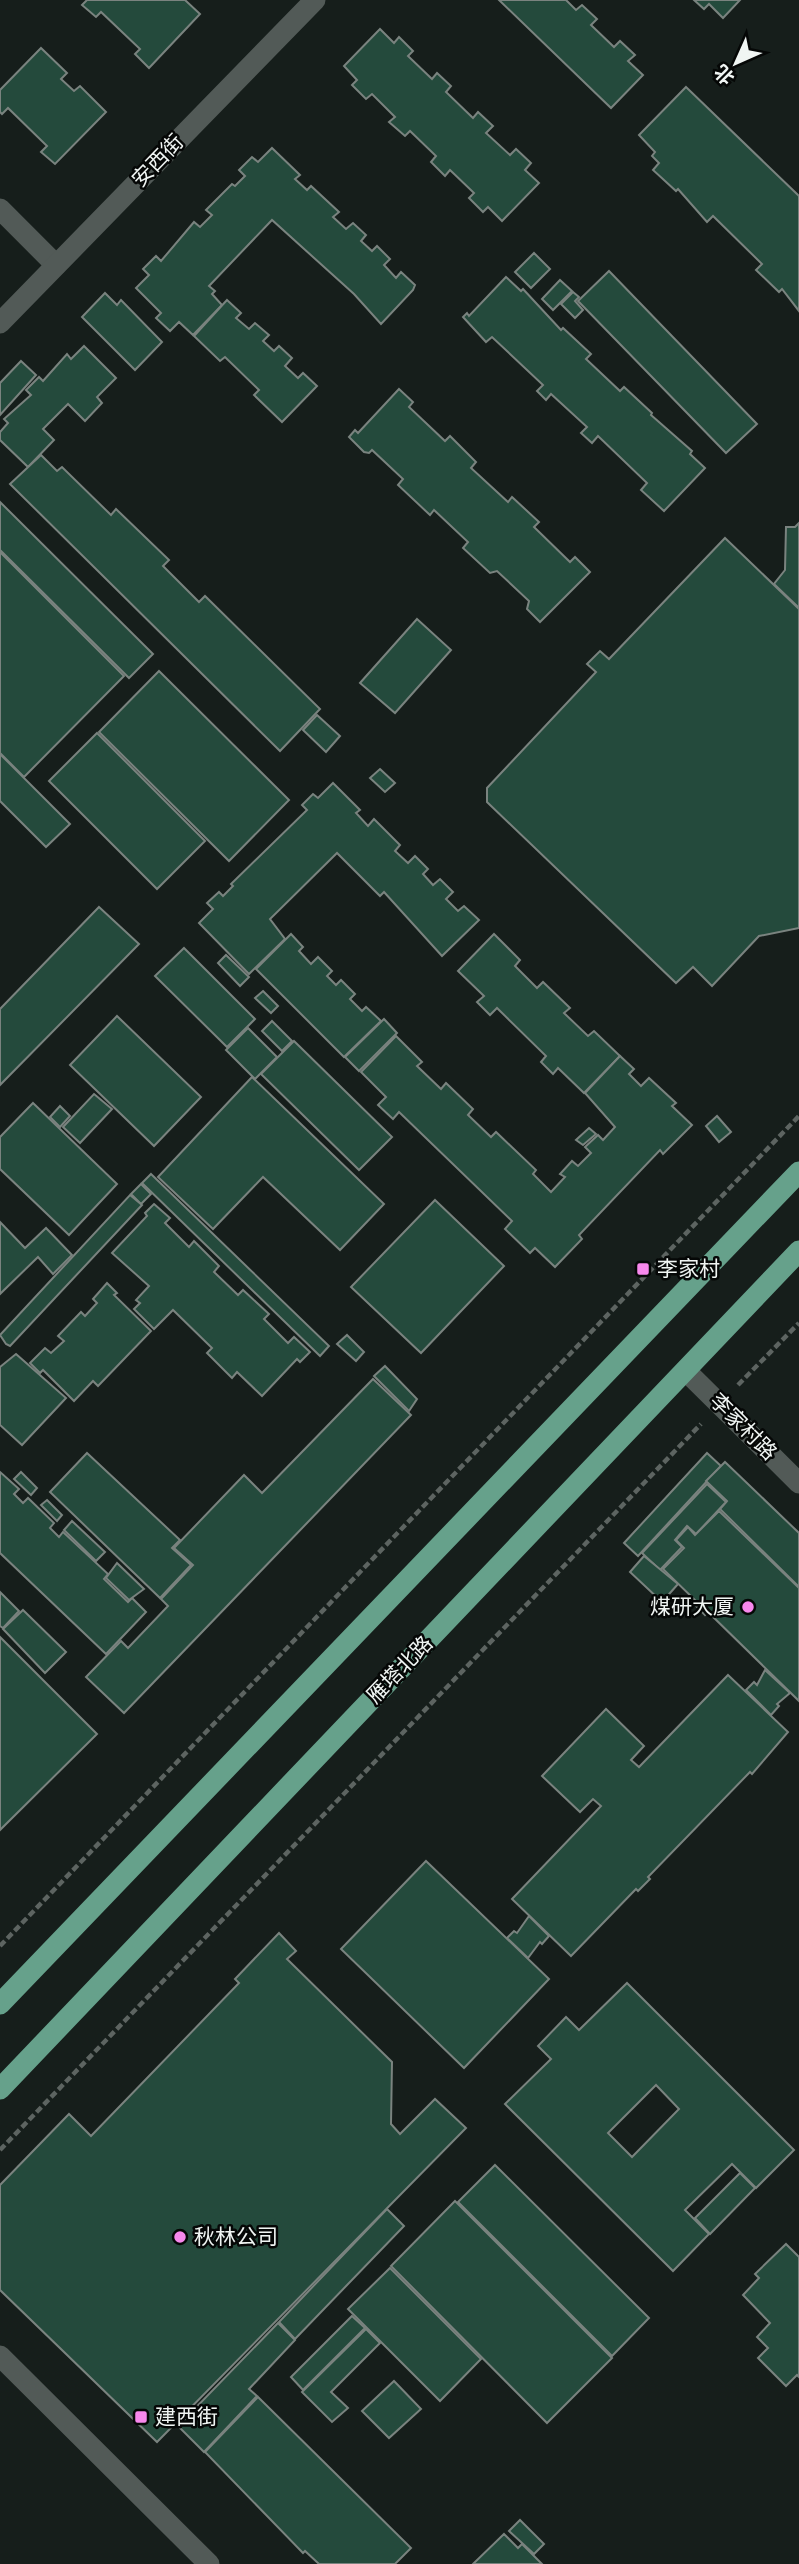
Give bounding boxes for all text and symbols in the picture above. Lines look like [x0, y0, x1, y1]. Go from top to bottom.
north arrow [701, 28, 771, 98]
text: 北 [711, 61, 738, 88]
street label: 安西街 [128, 130, 187, 191]
place label: 李家村 [657, 1258, 720, 1280]
marker: 李家村 [635, 1261, 651, 1277]
street label: 李家村路 [706, 1389, 781, 1464]
place label: 煤研大厦 [650, 1596, 734, 1618]
marker: 煤研大厦 [740, 1599, 756, 1615]
street label: 雁塔北路 [363, 1632, 437, 1708]
place label: 秋林公司 [194, 2226, 278, 2248]
marker: 秋林公司 [172, 2229, 188, 2245]
place label: 建西街 [155, 2406, 218, 2428]
marker: 建西街 [133, 2409, 149, 2425]

